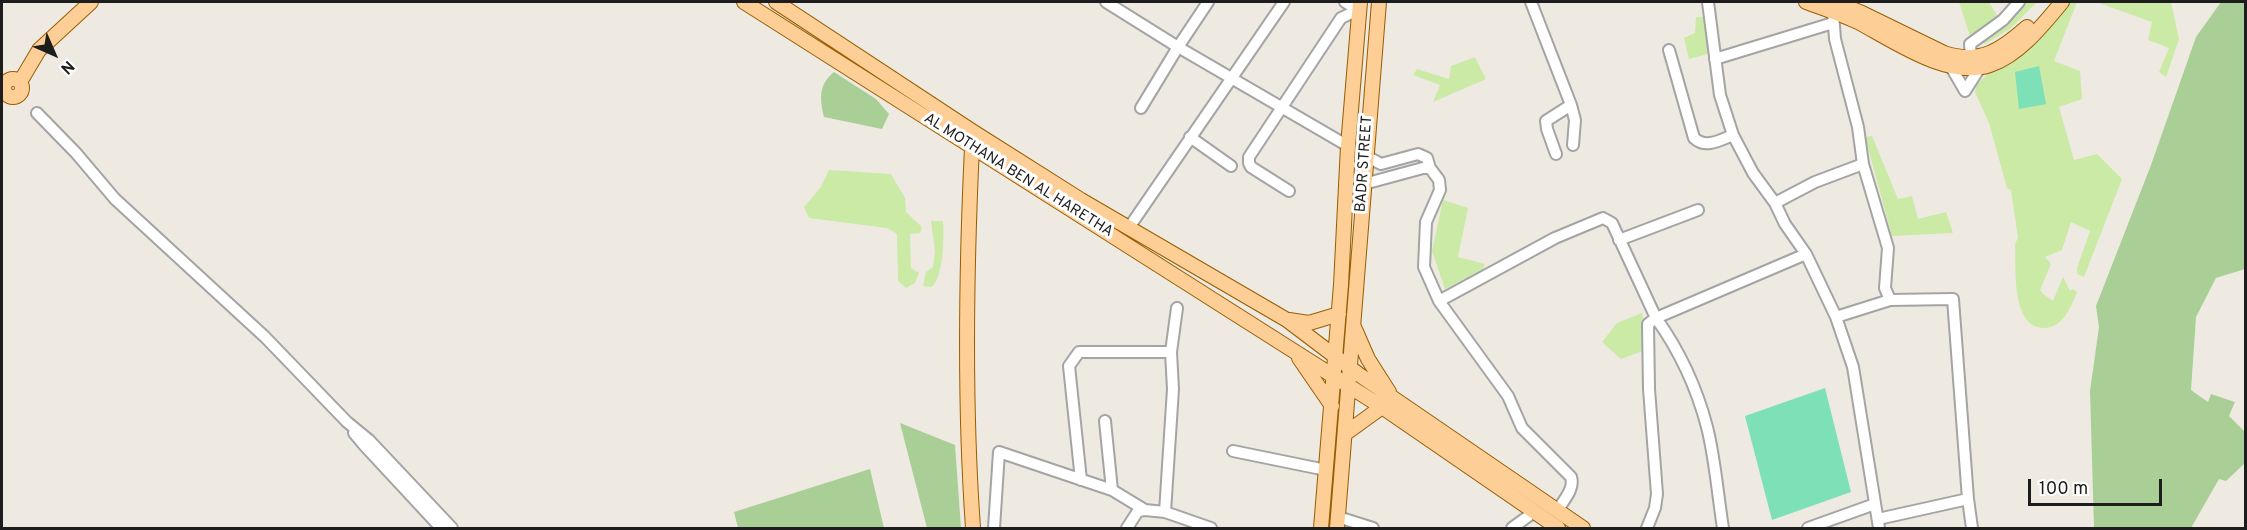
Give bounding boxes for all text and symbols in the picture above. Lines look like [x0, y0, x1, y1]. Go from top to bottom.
north arrow [24, 24, 84, 84]
text: N [56, 56, 78, 78]
street label: AL MOTHANA BEN AL HARETHA [920, 110, 1116, 242]
street label: BADR STREET [1353, 115, 1377, 213]
scale bar [2031, 467, 2164, 505]
text: 100 m [2039, 478, 2088, 501]

